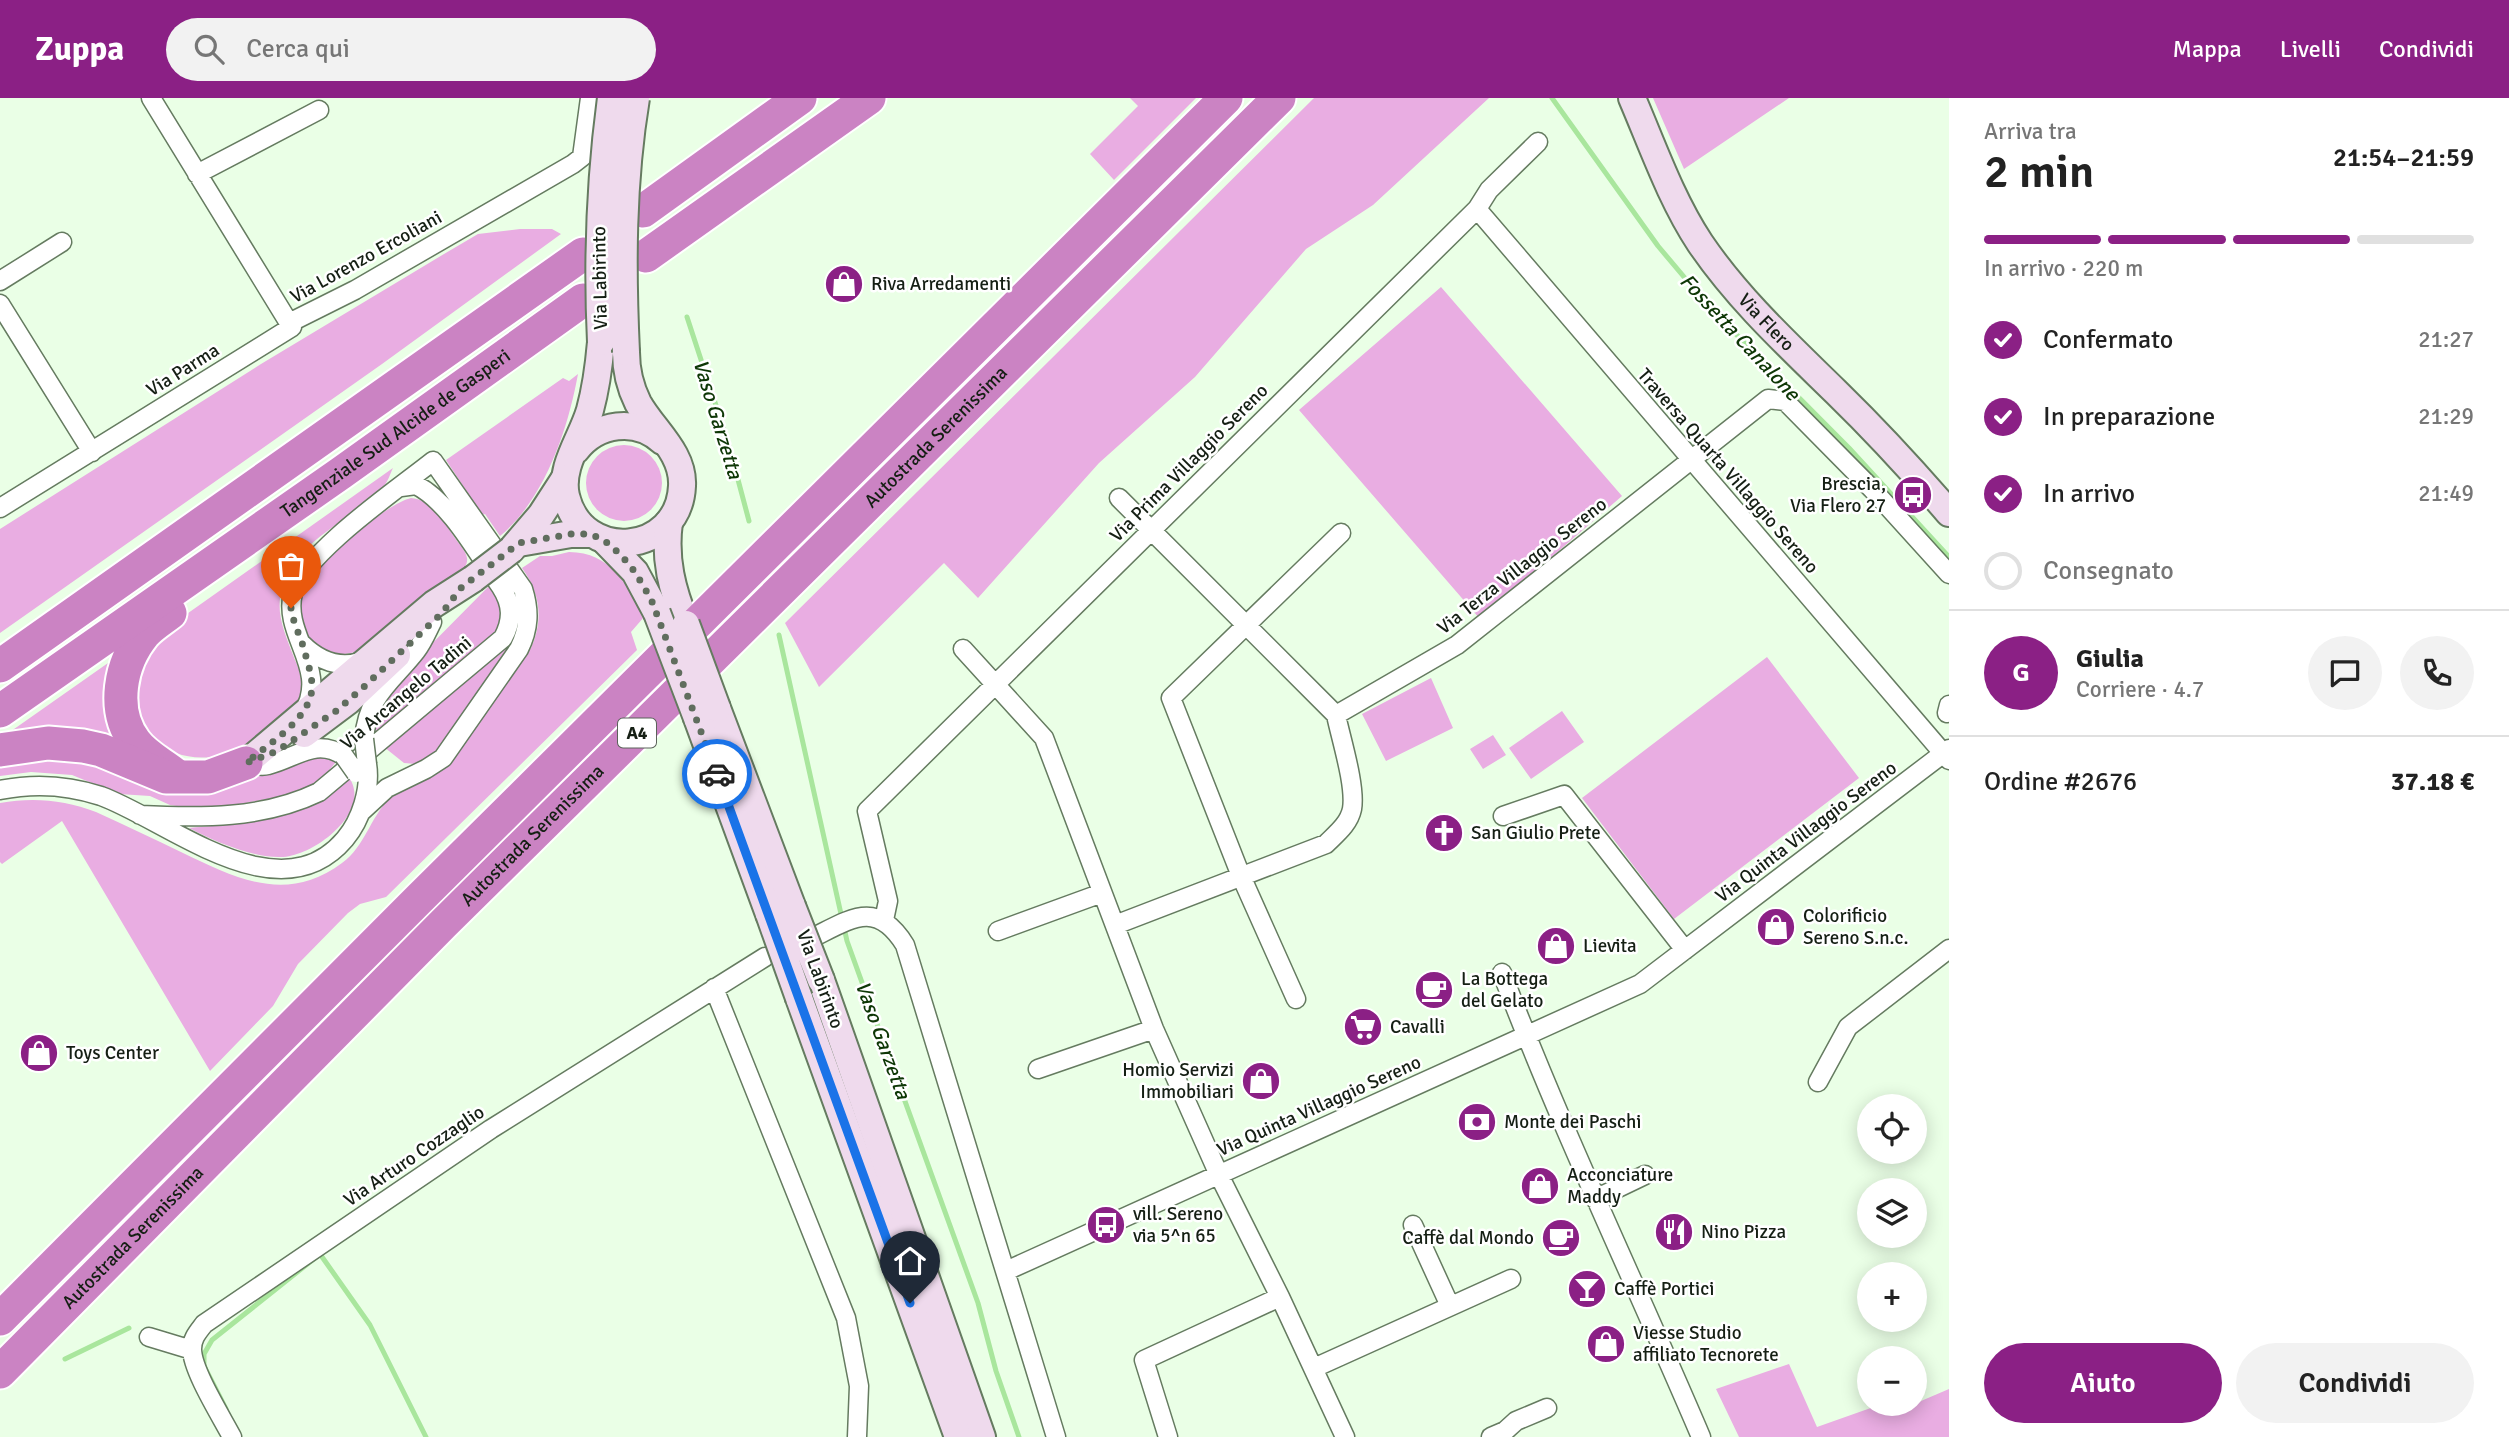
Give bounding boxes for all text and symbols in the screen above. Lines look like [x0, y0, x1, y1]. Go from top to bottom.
search box [166, 18, 656, 81]
text: Zuppa [35, 29, 124, 70]
icon: search [190, 30, 228, 68]
text: Cerca qui [246, 33, 350, 65]
text: Mappa [2173, 34, 2242, 64]
text: Livelli [2280, 34, 2341, 64]
text: Condividi [2379, 34, 2474, 64]
text: Arriva tra [1984, 117, 2077, 146]
text: 21:54–21:59 [2333, 142, 2474, 174]
text: 2 min [1984, 144, 2094, 200]
street label: Via Lorenzo Ercoliani [286, 205, 446, 309]
street label: Via Labirinto [587, 226, 613, 330]
text: In arrivo · 220 m [1984, 254, 2143, 283]
shop icon: Riva Arredamenti [823, 263, 865, 305]
water label: Fossetta Canalone [1674, 268, 1807, 407]
place label: Riva Arredamenti [871, 272, 1011, 296]
street label: Via Flero [1733, 289, 1800, 357]
icon: check [1984, 321, 2022, 359]
text: Confermato [2043, 324, 2173, 356]
text: 21:27 [2418, 325, 2474, 354]
street label: Via Parma [142, 338, 224, 402]
street label: Tangenziale Sud Alcide de Gasperi [276, 344, 515, 524]
water label: Vaso Garzetta [688, 356, 749, 483]
street label: Autostrada Serenissima [859, 361, 1013, 513]
street label: Traversa Quarta Villaggio Sereno [1632, 363, 1824, 579]
street label: Via Prima Villaggio Sereno [1105, 379, 1273, 547]
icon: check [1984, 398, 2022, 436]
text: In preparazione [2043, 401, 2215, 433]
text: 21:29 [2418, 402, 2474, 431]
place label: Brescia, Via Flero 27 [1790, 472, 1886, 518]
bus stop icon: Brescia, Via Flero 27 [1892, 474, 1934, 516]
icon: check [1984, 475, 2022, 513]
text: In arrivo [2043, 478, 2135, 510]
text: 21:49 [2418, 479, 2474, 508]
street label: Via Terza Villaggio Sereno [1432, 492, 1612, 640]
pin [261, 536, 321, 608]
icon: bag [272, 547, 310, 585]
text: Consegnato [2043, 555, 2174, 587]
street label: Via Arcangelo Tadini [335, 631, 477, 755]
button: chat [2308, 636, 2382, 710]
button: phone [2400, 636, 2474, 710]
text: Giulia [2076, 643, 2144, 675]
text: G [2012, 657, 2030, 689]
text: Corriere · 4.7 [2076, 675, 2204, 704]
road number: A4 [618, 718, 656, 748]
courier [682, 739, 752, 809]
icon: car [698, 755, 736, 793]
street label: Via Quinta Villaggio Sereno [1711, 756, 1901, 908]
street label: Autostrada Serenissima [456, 759, 609, 911]
text: Ordine #2676 [1984, 766, 2137, 798]
text: 37.18 € [2391, 766, 2474, 798]
church icon: San Giulio Prete [1423, 812, 1465, 854]
place label: San Giulio Prete [1471, 821, 1601, 845]
place label: Colorificio Sereno S.n.c. [1803, 904, 1909, 950]
shop icon: Colorificio Sereno S.n.c. [1755, 906, 1797, 948]
shop icon: Lievita [1535, 925, 1577, 967]
street label: Via Labirinto [791, 926, 849, 1032]
place label: Lievita [1583, 934, 1637, 958]
place label: La Bottega del Gelato [1461, 967, 1548, 1013]
cafe icon: La Bottega del Gelato [1413, 969, 1455, 1011]
water label: Vaso Garzetta [850, 977, 917, 1104]
supermarket icon: Cavalli [1342, 1006, 1384, 1048]
place label: Cavalli [1390, 1015, 1445, 1039]
shop icon: Toys Center [18, 1032, 60, 1074]
place label: Toys Center [66, 1041, 159, 1065]
street label: Via Quinta Villaggio Sereno [1213, 1050, 1425, 1162]
place label: Homio Servizi Immobiliari [1122, 1058, 1234, 1104]
shop icon: Homio Servizi Immobiliari [1240, 1060, 1282, 1102]
map controls [1857, 1094, 1927, 1416]
button: locate [1857, 1094, 1927, 1164]
street label: Via Arturo Cozzaglio [339, 1100, 489, 1212]
bank icon: Monte dei Paschi [1456, 1101, 1498, 1143]
place label: Monte dei Paschi [1504, 1110, 1641, 1134]
street label: Autostrada Serenissima [57, 1161, 209, 1314]
place label: Acconciature Maddy [1567, 1163, 1673, 1209]
shop icon: Acconciature Maddy [1519, 1165, 1561, 1207]
button: layers [1857, 1178, 1927, 1248]
place label: vill. Sereno via 5^n 65 [1133, 1202, 1223, 1248]
bus stop icon: vill. Sereno via 5^n 65 [1085, 1204, 1127, 1246]
restaurant icon: Nino Pizza [1653, 1211, 1695, 1253]
cafe icon: Caffè dal Mondo [1540, 1217, 1582, 1259]
place label: Nino Pizza [1701, 1220, 1786, 1244]
place label: Caffè dal Mondo [1402, 1226, 1534, 1250]
pin [880, 1231, 940, 1303]
icon: home [891, 1242, 929, 1280]
button: + [1857, 1262, 1927, 1332]
bar icon: Caffè Portici [1566, 1268, 1608, 1310]
place label: Caffè Portici [1614, 1277, 1714, 1301]
place label: Viesse Studio affiliato Tecnorete [1633, 1321, 1779, 1367]
shop icon: Viesse Studio affiliato Tecnorete [1585, 1323, 1627, 1365]
button: Aiuto [1984, 1343, 2222, 1423]
button: Condividi [2236, 1343, 2474, 1423]
button: − [1857, 1346, 1927, 1416]

